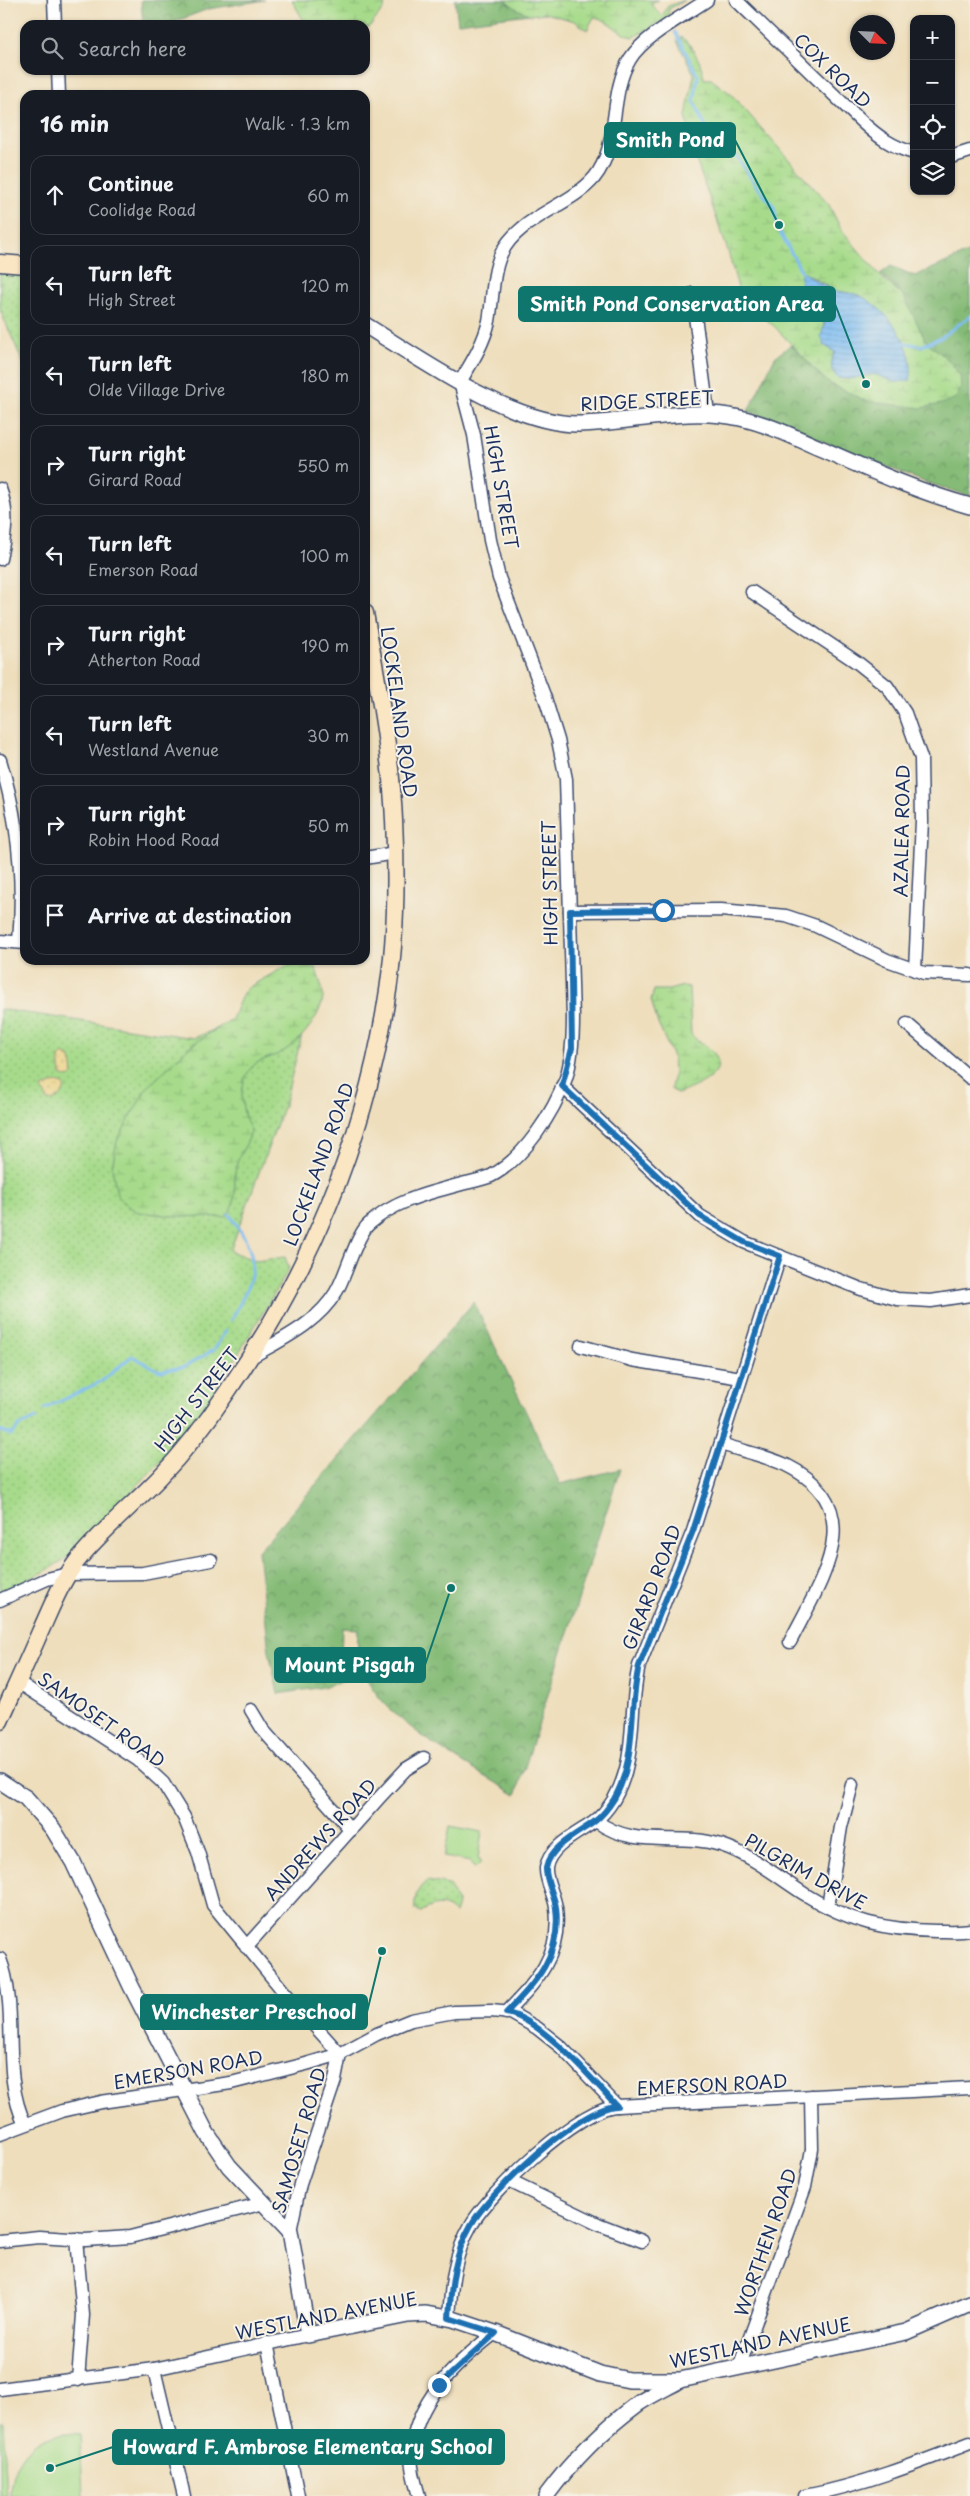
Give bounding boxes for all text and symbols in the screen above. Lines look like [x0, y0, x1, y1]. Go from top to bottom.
north arrow [850, 15, 895, 60]
map controls [910, 15, 955, 195]
button: + [910, 15, 955, 60]
search box [20, 20, 370, 75]
street label: COX ROAD [788, 26, 878, 114]
icon: search [38, 34, 66, 62]
text: Search here [78, 34, 187, 62]
button: − [910, 60, 955, 105]
button: locate [910, 105, 955, 150]
text: 16 min [40, 107, 109, 139]
text: Walk · 1.3 km [245, 111, 350, 135]
callout: Smith Pond [605, 123, 735, 157]
text: Smith Pond [616, 125, 725, 153]
button: layers [910, 150, 955, 195]
text: Continue [88, 169, 174, 197]
icon: ahead [41, 181, 69, 209]
text: 60 m [307, 183, 349, 207]
text: Coolidge Road [88, 197, 196, 221]
text: Turn left [88, 259, 172, 287]
icon: left [41, 271, 69, 299]
text: 120 m [302, 273, 349, 297]
text: High Street [88, 287, 176, 311]
callout: Smith Pond Conservation Area [519, 287, 835, 321]
text: Smith Pond Conservation Area [530, 289, 824, 317]
text: Turn left [88, 349, 172, 377]
icon: left [41, 361, 69, 389]
text: 180 m [301, 363, 349, 387]
text: Olde Village Drive [88, 377, 225, 401]
street label: RIDGE STREET [580, 383, 715, 417]
street label: HIGH STREET [478, 423, 526, 552]
text: Turn right [88, 439, 186, 467]
icon: right [41, 451, 69, 479]
text: 550 m [297, 453, 349, 477]
text: Girard Road [88, 467, 182, 491]
text: Turn left [88, 529, 172, 557]
icon: left [41, 541, 69, 569]
text: 100 m [300, 543, 349, 567]
text: Emerson Road [88, 557, 198, 581]
text: Turn right [88, 619, 186, 647]
street label: LOCKELAND ROAD [375, 625, 425, 799]
icon: right [41, 631, 69, 659]
text: 190 m [301, 633, 349, 657]
text: Atherton Road [88, 647, 201, 671]
text: Turn left [88, 709, 172, 737]
icon: left [41, 721, 69, 749]
text: 30 m [307, 723, 349, 747]
text: Westland Avenue [88, 737, 219, 761]
street label: AZALEA ROAD [886, 764, 916, 898]
text: Turn right [88, 799, 186, 827]
icon: right [41, 811, 69, 839]
text: 50 m [308, 813, 349, 837]
street label: HIGH STREET [534, 820, 564, 946]
text: Robin Hood Road [88, 827, 220, 851]
route start [652, 899, 675, 922]
icon: arrive [41, 901, 69, 929]
text: Arrive at destination [88, 901, 292, 929]
street label: LOCKELAND ROAD [276, 1078, 360, 1250]
street label: HIGH STREET [147, 1341, 246, 1457]
street label: GIRARD ROAD [615, 1520, 687, 1654]
callout: Mount Pisgah [275, 1648, 425, 1682]
text: Mount Pisgah [285, 1650, 415, 1678]
street label: SAMOSET ROAD [33, 1665, 171, 1773]
street label: ANDREWS ROAD [258, 1772, 382, 1906]
street label: PILGRIM DRIVE [740, 1826, 872, 1916]
callout: Winchester Preschool [141, 1995, 367, 2029]
text: Winchester Preschool [151, 1997, 357, 2025]
street label: EMERSON ROAD [111, 2043, 265, 2095]
street label: SAMOSET ROAD [264, 2064, 332, 2216]
street label: EMERSON ROAD [636, 2067, 788, 2101]
street label: WORTHEN ROAD [727, 2164, 803, 2320]
street label: WESTLAND AVENUE [233, 2284, 419, 2346]
street label: WESTLAND AVENUE [667, 2310, 853, 2374]
route end [428, 2374, 451, 2397]
callout: Howard F. Ambrose Elementary School [113, 2430, 504, 2464]
text: Howard F. Ambrose Elementary School [123, 2432, 493, 2460]

